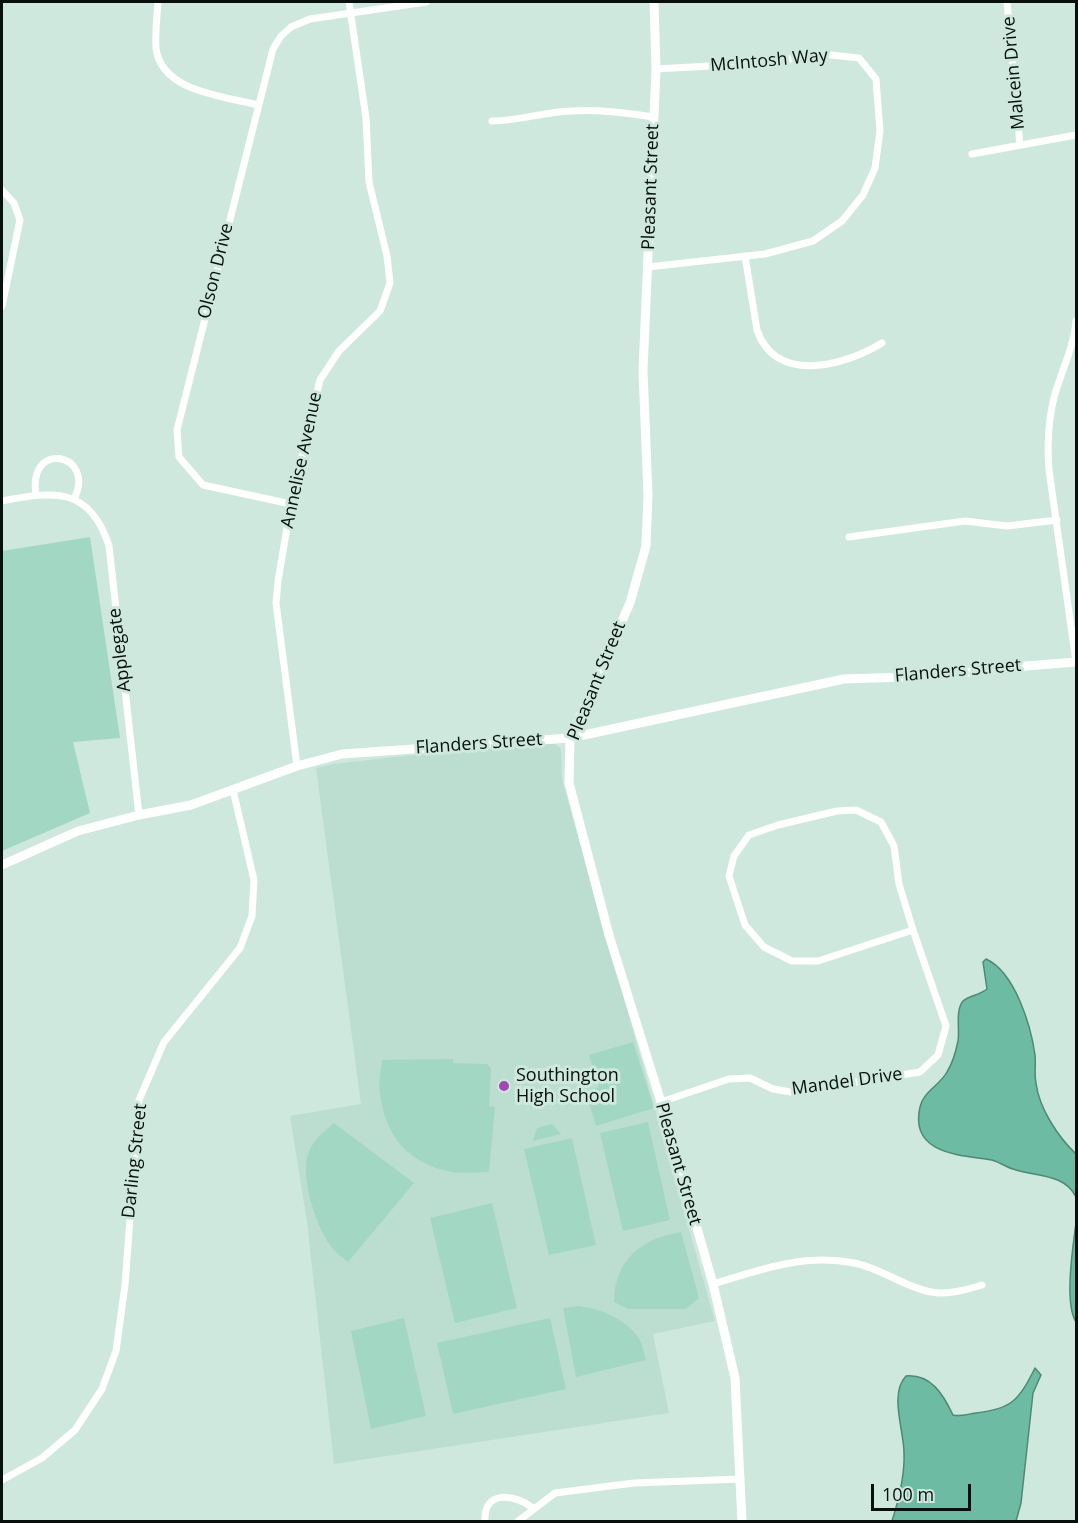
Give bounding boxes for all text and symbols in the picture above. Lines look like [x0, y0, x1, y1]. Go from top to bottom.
street label: Malcein Drive [998, 15, 1030, 131]
street label: McIntosh Way [709, 45, 829, 77]
street label: Pleasant Street [638, 123, 664, 251]
street label: Olson Drive [194, 221, 238, 321]
street label: Annelise Avenue [277, 390, 327, 530]
street label: Applegate [104, 607, 136, 693]
street label: Pleasant Street [563, 618, 631, 744]
street label: Flanders Street [894, 655, 1022, 687]
street label: Flanders Street [415, 729, 543, 759]
street label: Mandel Drive [790, 1064, 904, 1100]
place label: Southington High School [516, 1065, 619, 1108]
marker: Southington High School [497, 1079, 511, 1093]
street label: Pleasant Street [650, 1100, 706, 1228]
street label: Darling Street [118, 1103, 152, 1219]
scale bar [874, 1472, 974, 1510]
text: 100 m [882, 1482, 934, 1506]

